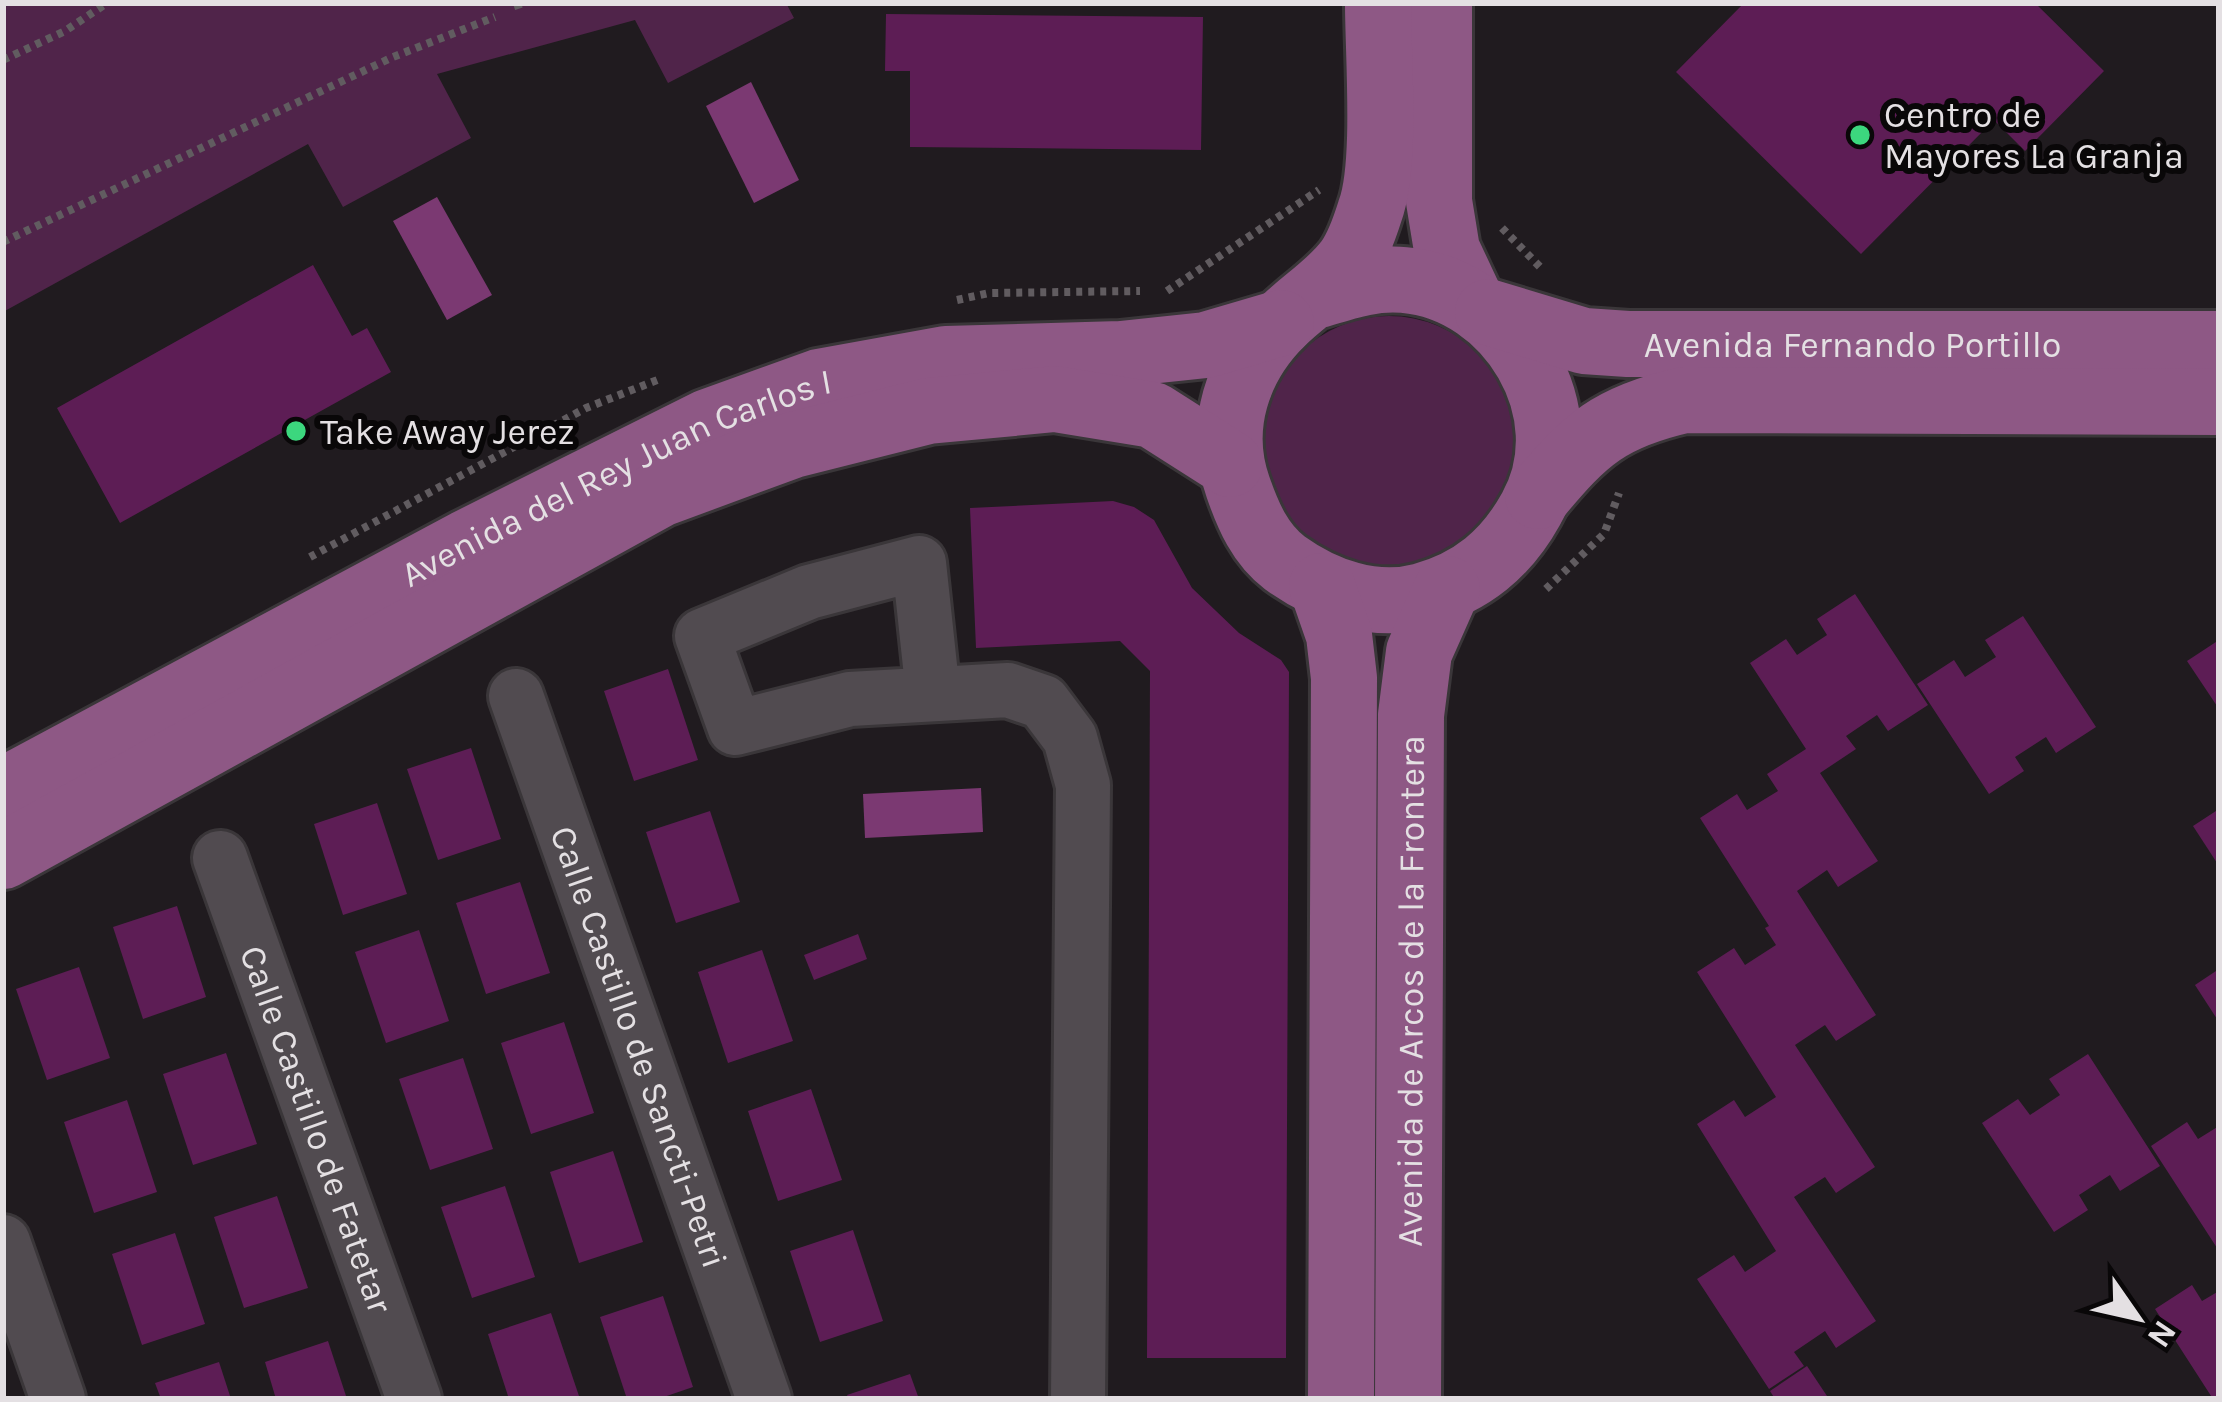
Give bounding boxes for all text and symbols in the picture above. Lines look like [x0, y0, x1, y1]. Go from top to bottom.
place label: Centro de Mayores La Granja [1884, 94, 2184, 177]
marker: Centro de Mayores La Granja [1847, 122, 1873, 148]
street label: Avenida Fernando Portillo [1644, 324, 2061, 366]
street label: Avenida del Rey Juan Carlos I [394, 360, 835, 596]
place label: Take Away Jerez [320, 411, 575, 453]
marker: Take Away Jerez [283, 418, 309, 444]
street label: Avenida de Arcos de la Frontera [1389, 735, 1433, 1247]
street label: Calle Castillo de Sancti-Petri [542, 821, 736, 1274]
street label: Calle Castillo de Fatetar [231, 940, 402, 1320]
north arrow [2078, 1258, 2198, 1378]
text: N [2140, 1314, 2184, 1355]

